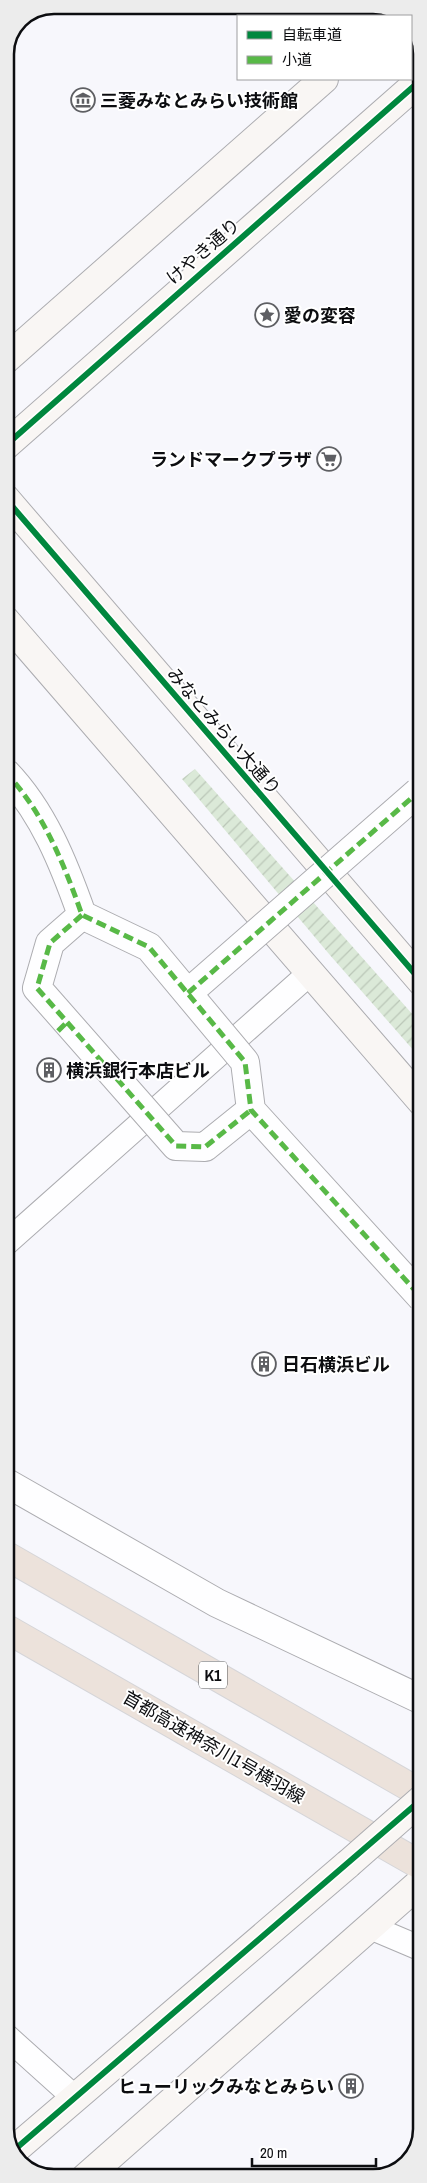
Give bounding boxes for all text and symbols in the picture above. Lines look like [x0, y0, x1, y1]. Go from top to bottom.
legend [237, 15, 412, 80]
text: 自転車道 [282, 24, 342, 45]
text: 小道 [282, 49, 312, 70]
museum icon: 三菱みなとみらい技術館 [70, 87, 96, 113]
place label: 三菱みなとみらい技術館 [100, 88, 298, 113]
street label: けやき通り [161, 212, 245, 290]
place icon: 愛の変容 [254, 302, 280, 328]
place label: 愛の変容 [284, 303, 356, 328]
supermarket icon: ランドマークプラザ [316, 446, 342, 472]
place label: ランドマークプラザ [150, 447, 312, 472]
street label: みなとみらい大通り [161, 662, 287, 800]
building icon: 横浜銀行本店ビル [36, 1057, 62, 1083]
place label: 横浜銀行本店ビル [66, 1058, 210, 1083]
building icon: 日石横浜ビル [251, 1351, 277, 1377]
place label: 日石横浜ビル [282, 1352, 390, 1377]
road number: K1 [199, 1662, 227, 1688]
street label: 首都高速神奈川1号横羽線 [118, 1685, 310, 1809]
building icon: ヒューリックみなとみらい [338, 2073, 364, 2099]
place label: ヒューリックみなとみらい [118, 2074, 334, 2099]
scale bar [252, 2136, 376, 2168]
text: 20 m [260, 2142, 287, 2163]

